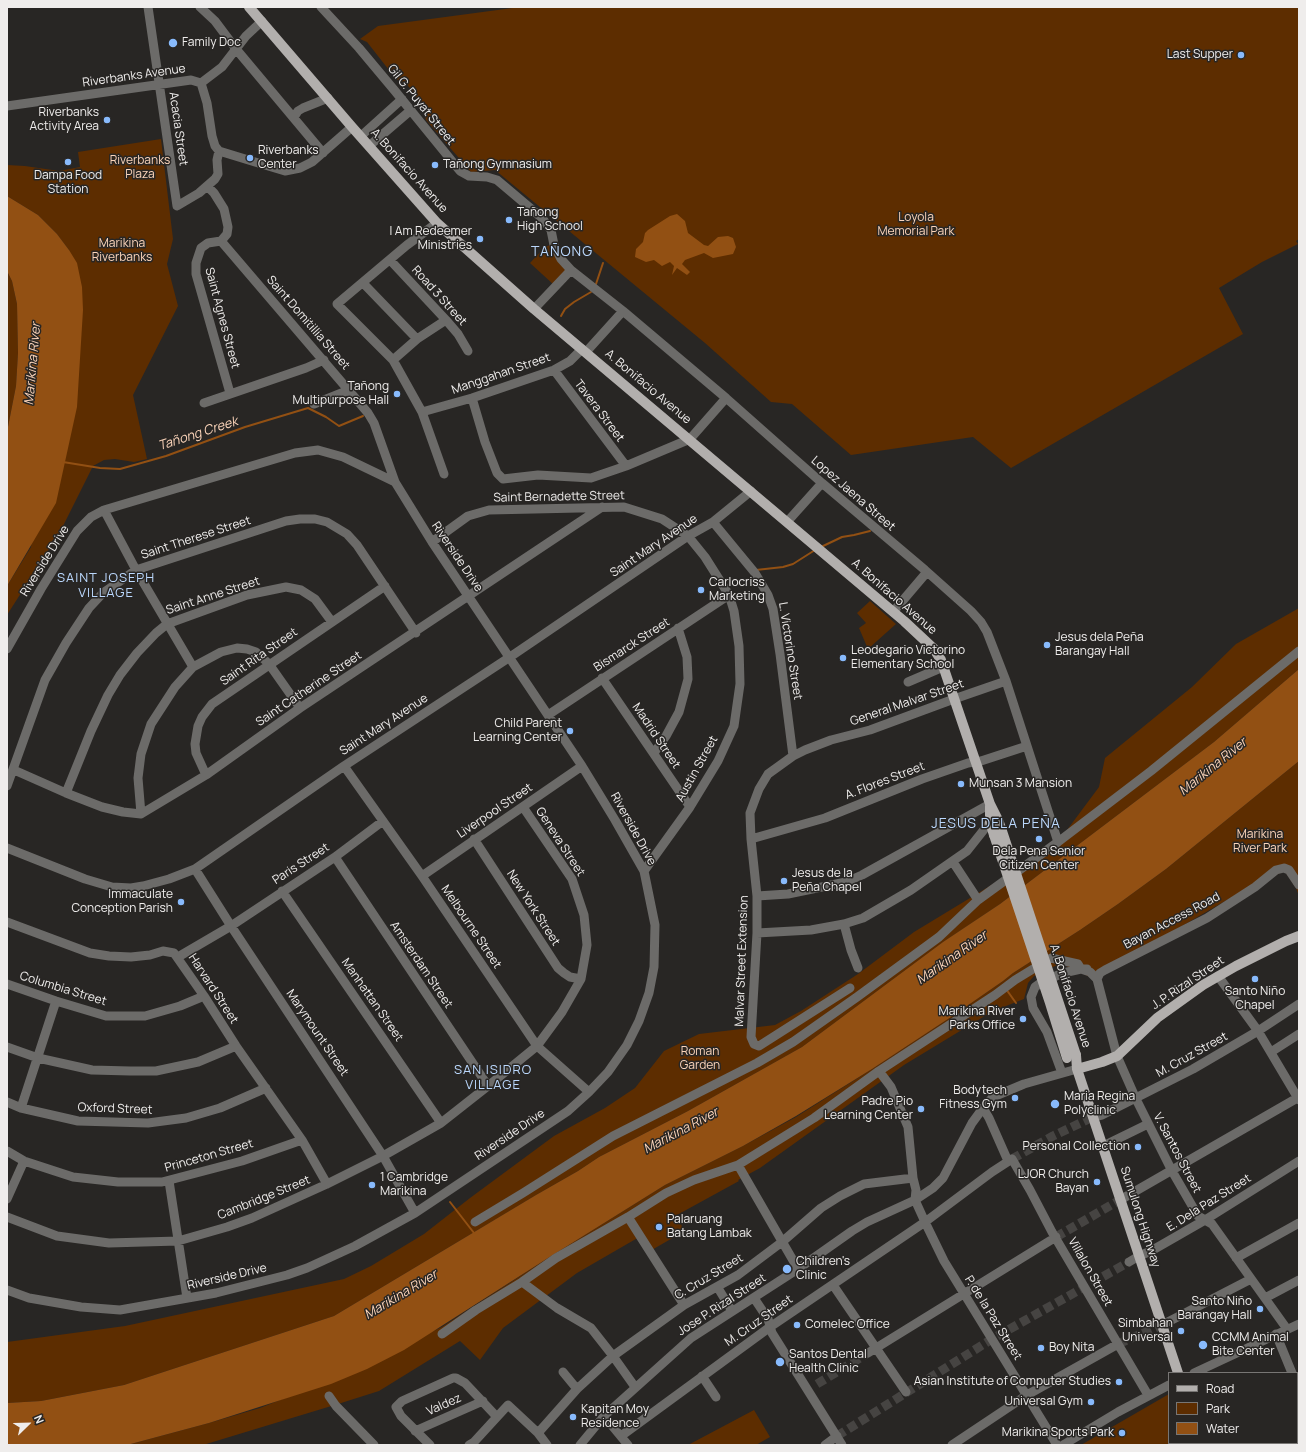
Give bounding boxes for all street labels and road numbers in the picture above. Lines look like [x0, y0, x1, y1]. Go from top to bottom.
street label: Riverbanks Avenue [81, 62, 187, 90]
street label: Gil G. Puyat Street [384, 62, 458, 148]
street label: Acacia Street [166, 91, 190, 167]
street label: A. Bonifacio Avenue [368, 126, 450, 216]
street label: Road 3 Street [409, 263, 469, 329]
street label: Saint Agnes Street [202, 266, 242, 370]
street label: Saint Domitillia Street [263, 273, 353, 373]
street label: A. Bonifacio Avenue [602, 347, 694, 427]
street label: Manggahan Street [450, 350, 552, 398]
street label: Tavera Street [571, 377, 627, 445]
street label: Lopez Jaena Street [808, 454, 898, 534]
street label: Saint Bernadette Street [493, 489, 625, 505]
street label: Saint Mary Avenue [608, 512, 700, 580]
street label: Saint Therese Street [139, 513, 253, 563]
street label: Riverside Drive [428, 519, 486, 595]
street label: Riverside Drive [17, 523, 73, 599]
street label: A. Bonifacio Avenue [849, 556, 939, 638]
street label: Saint Anne Street [164, 574, 262, 618]
street label: L. Victorino Street [775, 601, 805, 701]
street label: Bismarck Street [591, 615, 673, 675]
street label: Saint Rita Street [218, 625, 300, 689]
street label: Saint Catherine Street [253, 648, 365, 730]
street label: General Malvar Street [848, 677, 966, 729]
street label: Saint Mary Avenue [337, 691, 431, 759]
street label: Madrid Street [629, 701, 683, 771]
street label: Austin Street [673, 733, 721, 805]
street label: A. Flores Street [843, 759, 927, 803]
street label: Liverpool Street [455, 780, 535, 842]
street label: Riverside Drive [607, 790, 659, 868]
street label: Geneva Street [532, 805, 588, 879]
street label: Paris Street [270, 840, 332, 888]
street label: New York Street [503, 867, 563, 949]
street label: Melbourne Street [438, 883, 504, 971]
street label: Bayan Access Road [1121, 890, 1223, 952]
street label: Malvar Street Extension [733, 895, 751, 1027]
street label: Amsterdam Street [387, 919, 455, 1011]
street label: A. Bonifacio Avenue [1046, 942, 1094, 1050]
street label: Harvard Street [185, 951, 241, 1027]
street label: J. P. Rizal Street [1149, 953, 1227, 1013]
street label: Manhattan Street [338, 956, 406, 1044]
street label: Columbia Street [18, 969, 108, 1009]
street label: Marymount Street [283, 987, 351, 1079]
street label: M. Cruz Street [1154, 1029, 1230, 1081]
street label: Oxford Street [77, 1100, 153, 1118]
street label: Riverside Drive [472, 1106, 548, 1164]
street label: V. Santos Street [1150, 1110, 1204, 1196]
street label: Princeton Street [163, 1136, 255, 1176]
street label: Sumulong Highway [1117, 1165, 1163, 1269]
street label: E. Dela Paz Street [1164, 1171, 1254, 1235]
street label: Cambridge Street [216, 1173, 312, 1223]
street label: Villalon Street [1065, 1235, 1115, 1309]
street label: C. Cruz Street [672, 1251, 746, 1303]
street label: Riverside Drive [186, 1261, 268, 1293]
street label: Jose P. Rizal Street [675, 1271, 769, 1339]
street label: P. de la Paz Street [961, 1273, 1025, 1363]
street label: M. Cruz Street [722, 1292, 796, 1350]
street label: Valdez [424, 1391, 464, 1419]

